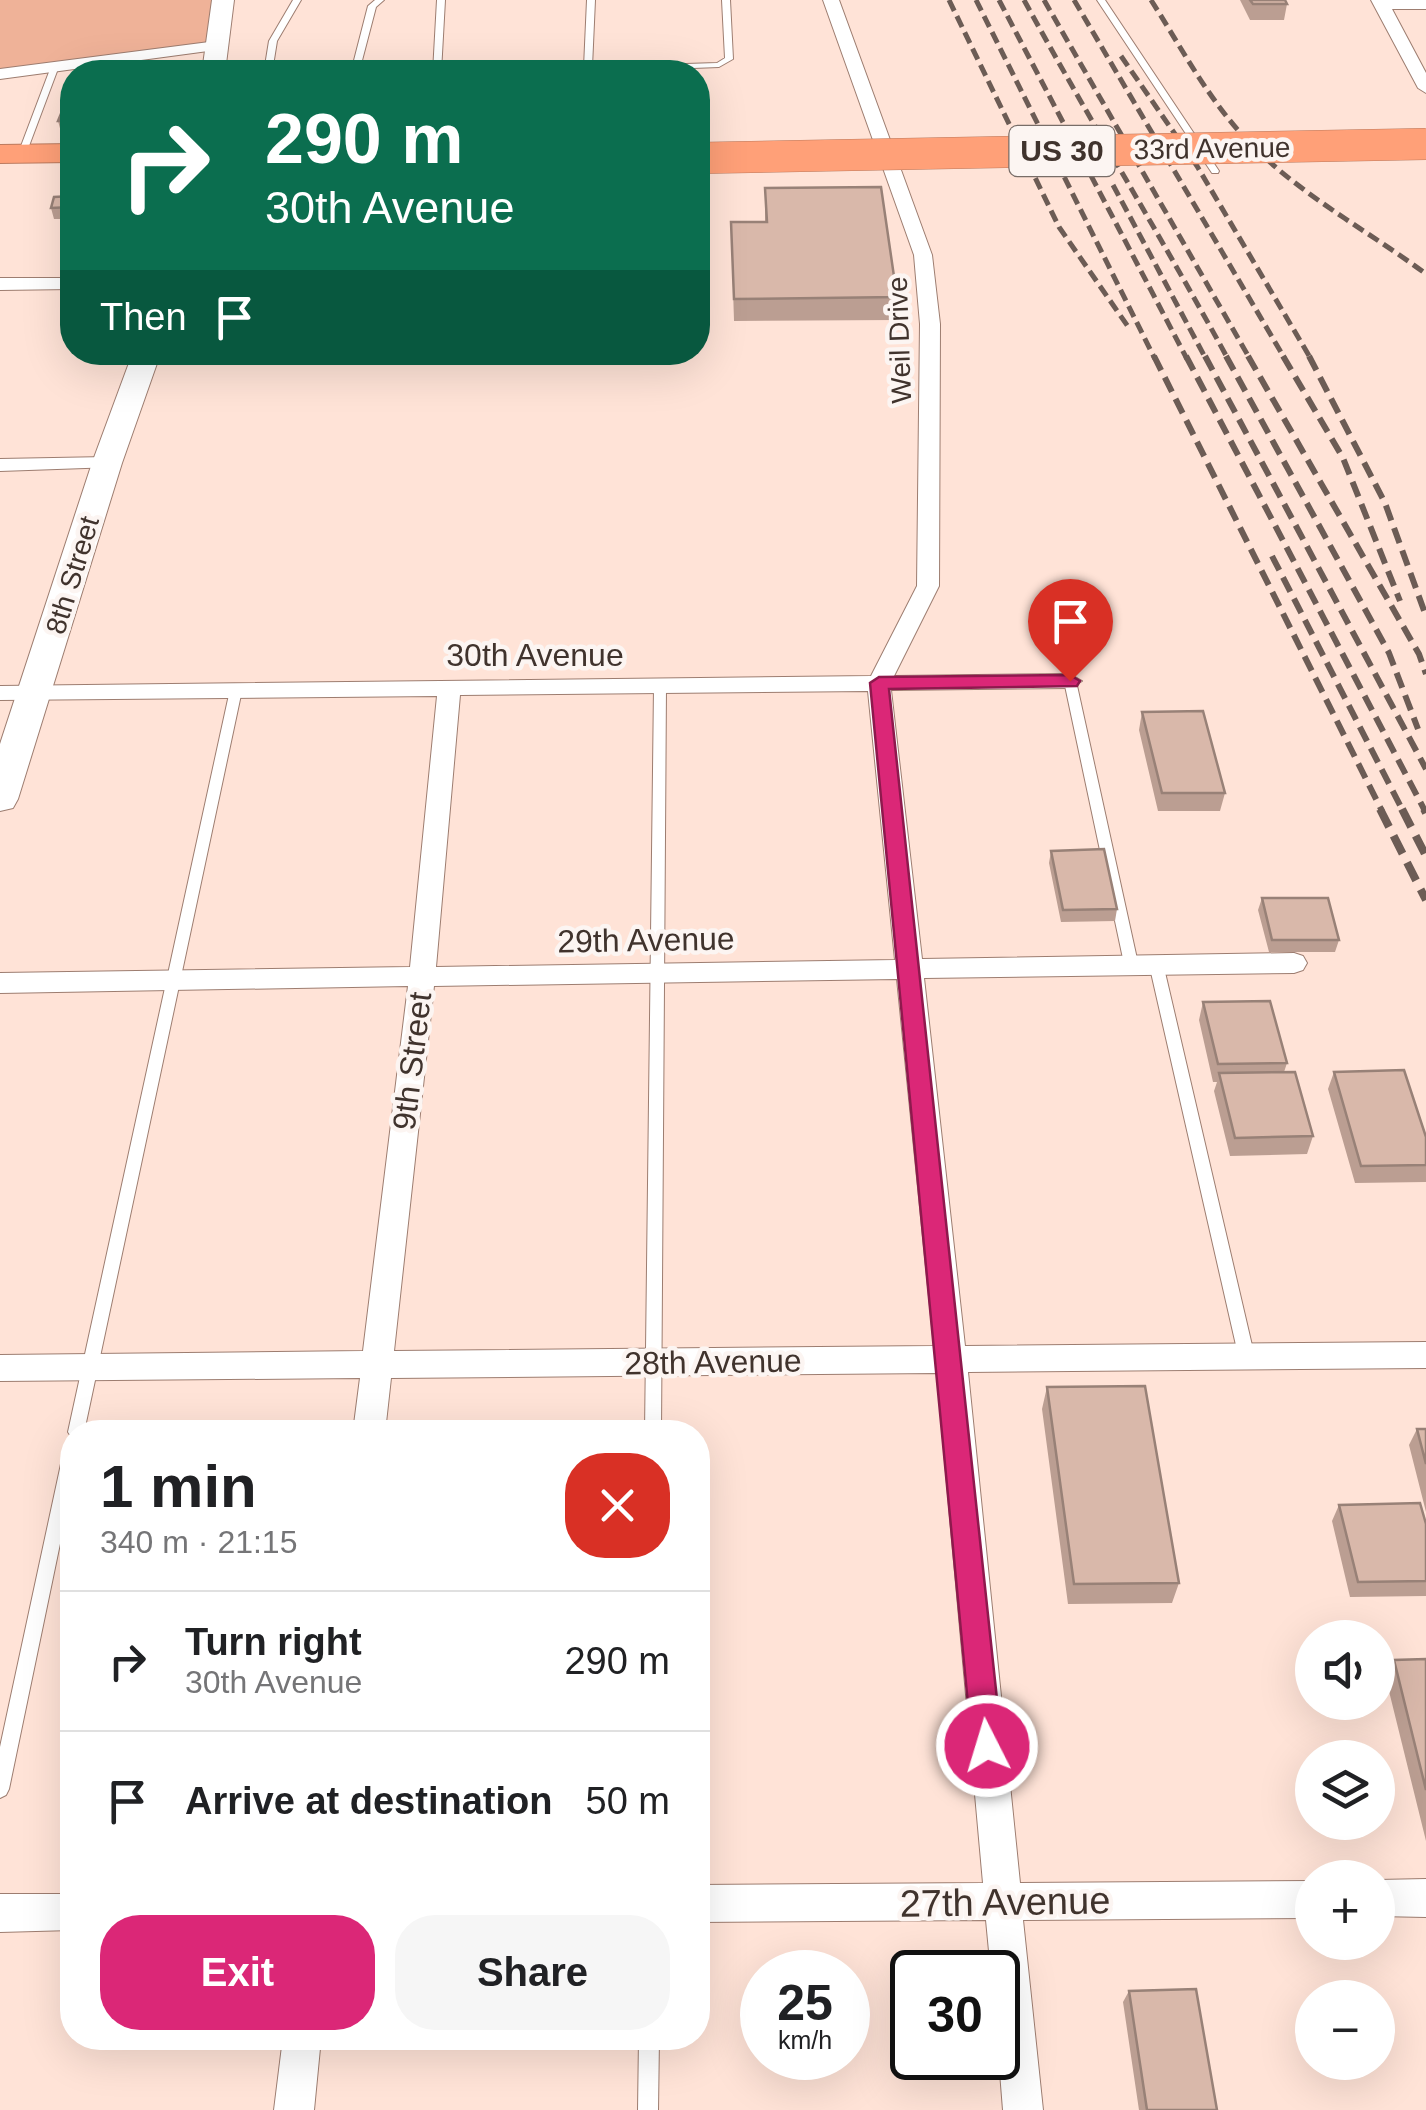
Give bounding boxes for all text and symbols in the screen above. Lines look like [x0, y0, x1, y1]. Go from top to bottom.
icon: right [100, 100, 230, 230]
text: 290 m [265, 100, 463, 178]
road number: US 30 [1010, 126, 1114, 176]
street label: 33rd Avenue [1133, 132, 1291, 165]
text: 30th Avenue [265, 182, 514, 233]
street label: Weil Drive [882, 276, 917, 404]
icon: arrive [207, 290, 262, 345]
text: Then [100, 296, 187, 338]
street label: 8th Street [40, 512, 105, 638]
pin [1028, 579, 1113, 682]
icon: arrive [1043, 594, 1098, 649]
street label: 30th Avenue [446, 637, 624, 673]
street label: 29th Avenue [557, 920, 735, 960]
street label: 9th Street [386, 990, 438, 1132]
street label: 28th Avenue [624, 1342, 802, 1382]
text: 1 min [100, 1453, 257, 1520]
button: close [565, 1453, 670, 1558]
text: 340 m · 21:15 [100, 1524, 297, 1560]
map controls [1295, 1620, 1395, 2080]
button: sound [1295, 1620, 1395, 1720]
text: Turn right [185, 1621, 362, 1663]
icon: right [100, 1634, 155, 1689]
text: 290 m [564, 1640, 670, 1682]
text: 30th Avenue [185, 1664, 362, 1700]
position arrow [935, 1694, 1039, 1798]
button: layers [1295, 1740, 1395, 1840]
icon: arrive [100, 1774, 155, 1829]
text: Arrive at destination [185, 1780, 552, 1822]
text: 50 m [586, 1780, 670, 1822]
button: + [1295, 1860, 1395, 1960]
street label: 27th Avenue [899, 1879, 1111, 1925]
button: Exit [100, 1915, 375, 2030]
button: Share [395, 1915, 670, 2030]
speed limit sign: 30 [890, 1950, 1020, 2080]
text: 25 [777, 1975, 833, 2031]
button: − [1295, 1980, 1395, 2080]
text: km/h [778, 2026, 832, 2054]

